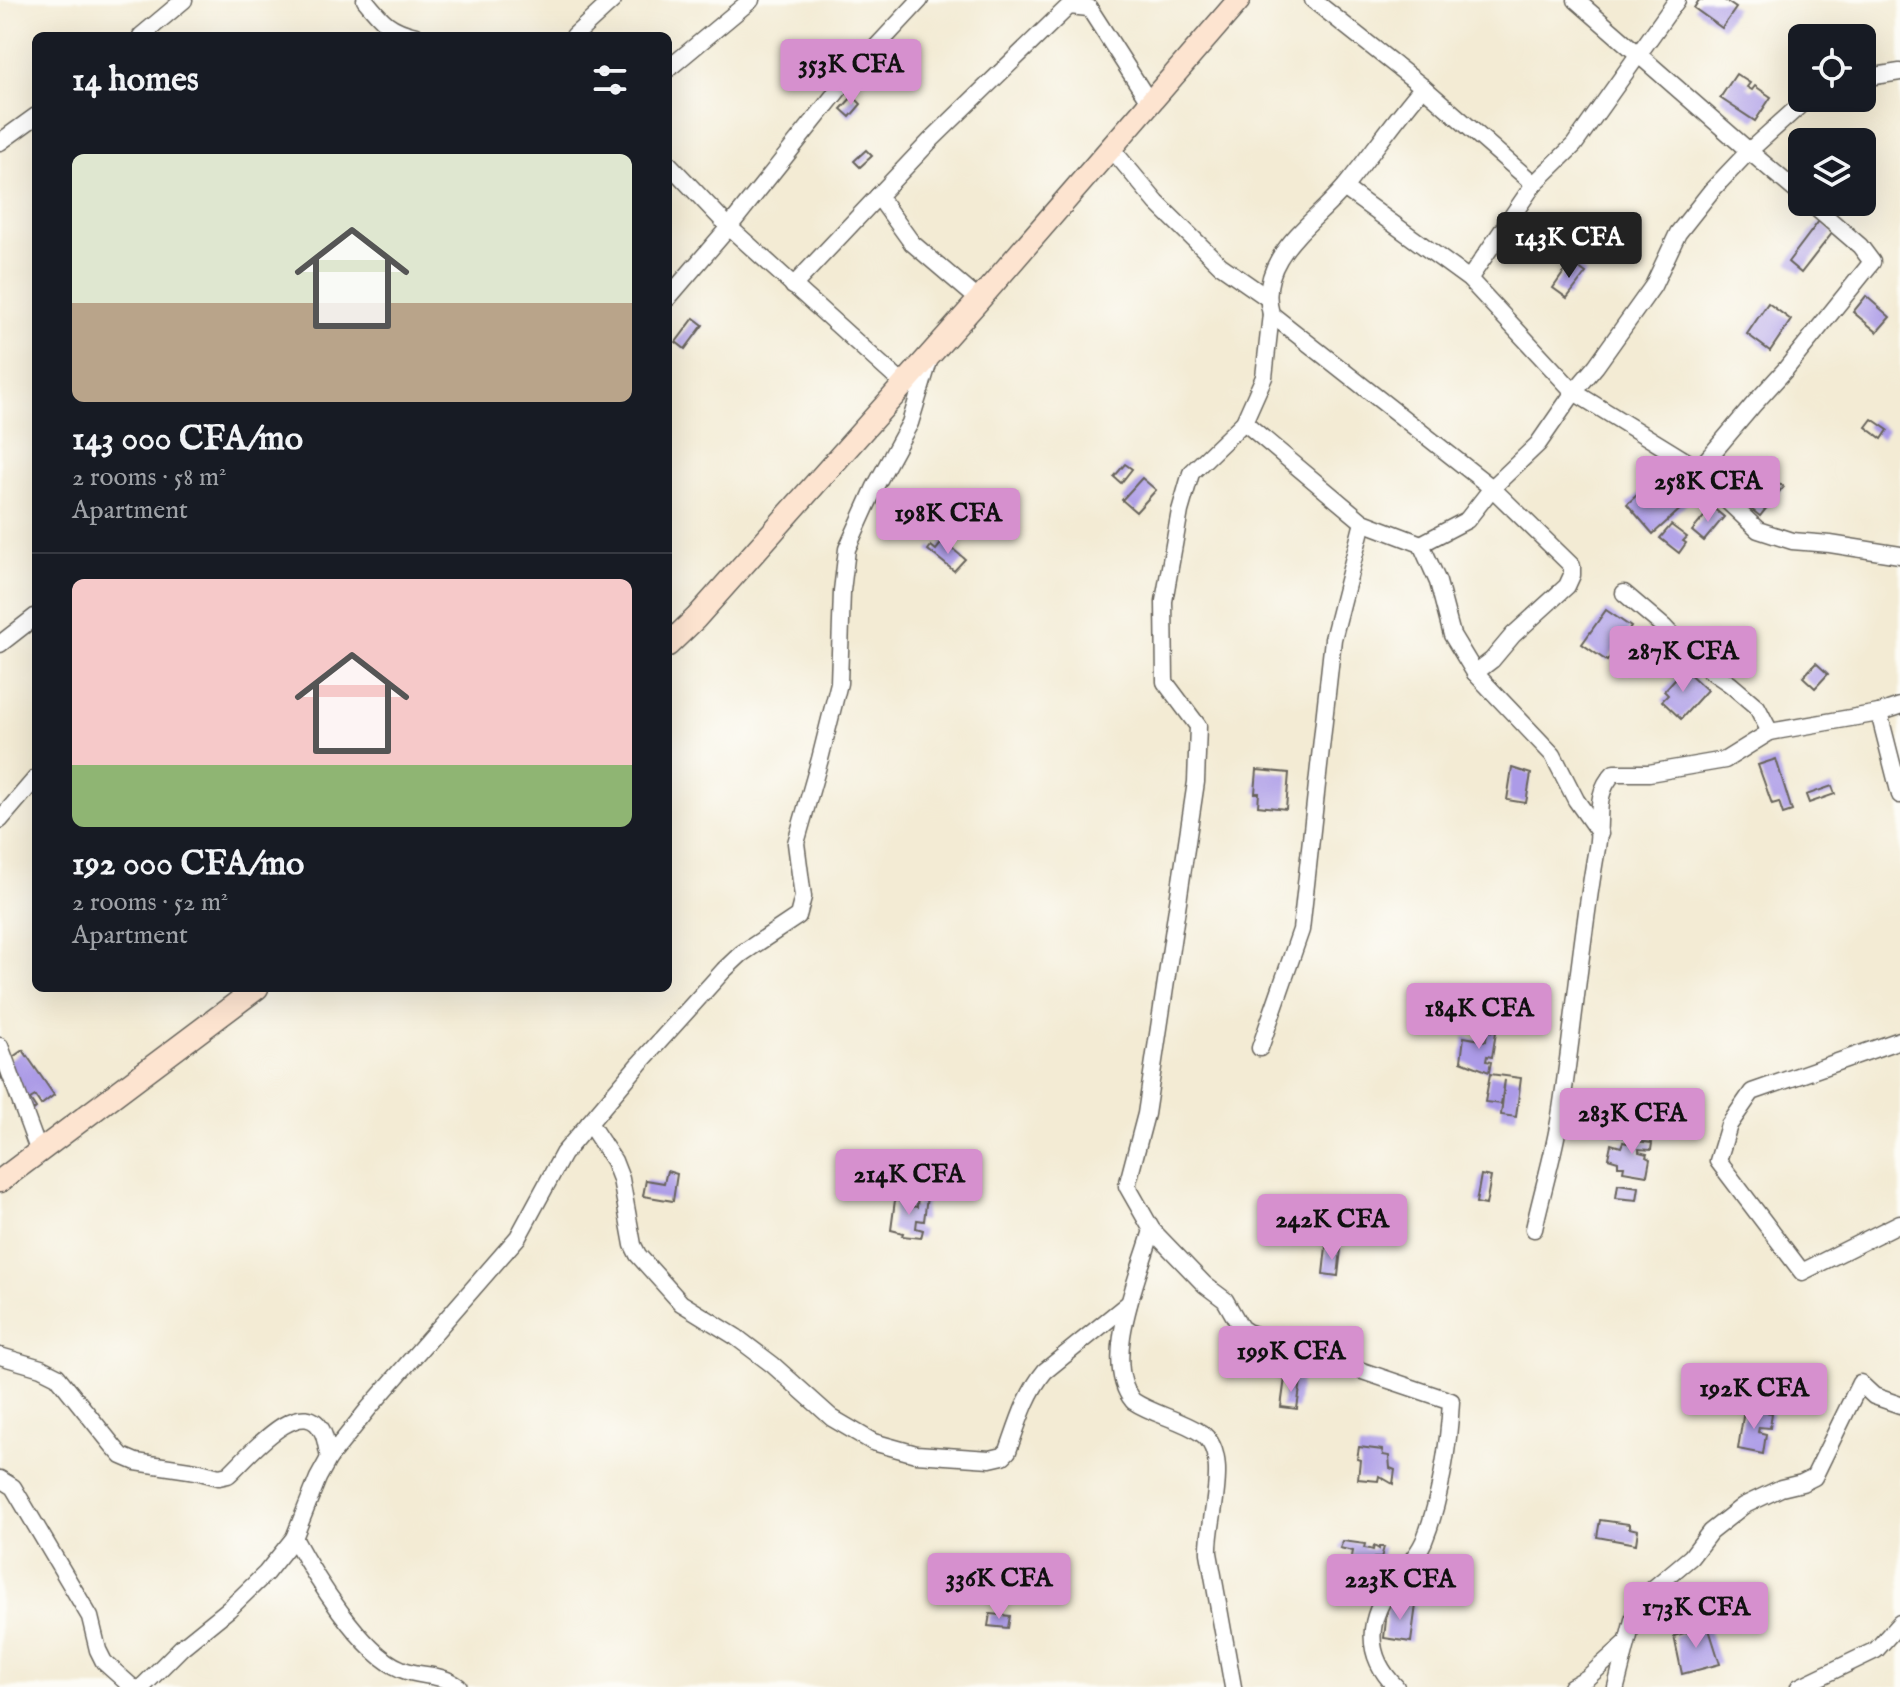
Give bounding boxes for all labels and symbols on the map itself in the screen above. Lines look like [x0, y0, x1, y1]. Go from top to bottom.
pin: 353K CFA [768, 39, 934, 107]
pin: 143K CFA [1486, 212, 1652, 280]
pin: 258K CFA [1625, 456, 1791, 524]
pin: 198K CFA [865, 488, 1031, 556]
pin: 287K CFA [1600, 626, 1766, 694]
pin: 184K CFA [1396, 983, 1562, 1051]
pin: 283K CFA [1549, 1088, 1715, 1156]
pin: 214K CFA [826, 1149, 992, 1217]
pin: 242K CFA [1249, 1194, 1415, 1262]
pin: 199K CFA [1208, 1326, 1374, 1394]
pin: 192K CFA [1671, 1363, 1837, 1431]
pin: 336K CFA [916, 1553, 1082, 1621]
pin: 223K CFA [1317, 1554, 1483, 1622]
pin: 173K CFA [1613, 1582, 1779, 1650]

